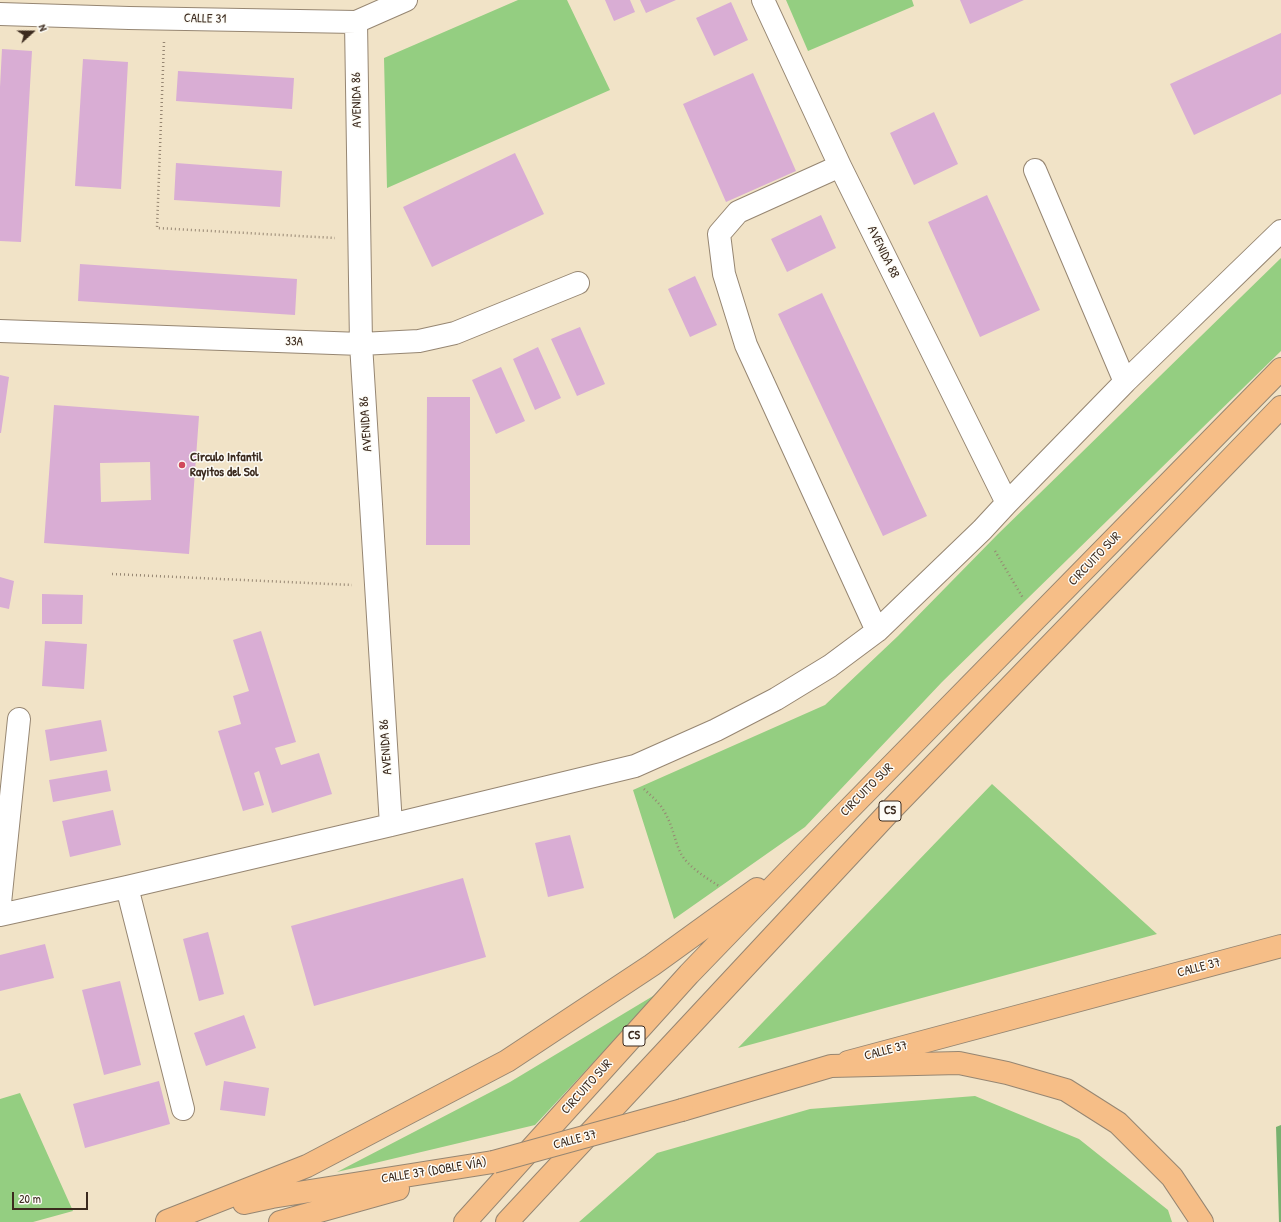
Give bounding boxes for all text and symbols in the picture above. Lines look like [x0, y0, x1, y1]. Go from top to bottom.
street label: CALLE 31 [184, 11, 226, 27]
north arrow [12, 12, 52, 52]
text: N [36, 22, 51, 33]
street label: AVENIDA 86 [349, 72, 365, 128]
street label: AVENIDA 88 [864, 223, 902, 281]
street label: 33A [285, 334, 303, 350]
street label: AVENIDA 86 [356, 396, 376, 452]
place label: Círculo Infantil Rayitos del Sol [190, 450, 262, 481]
marker: Círculo Infantil Rayitos del Sol [177, 460, 187, 470]
street label: CIRCUITO SUR [1066, 529, 1124, 589]
street label: AVENIDA 86 [376, 719, 396, 775]
street label: CIRCUITO SUR [837, 760, 897, 820]
road number: CS [879, 801, 901, 821]
street label: CALLE 37 [1176, 955, 1222, 981]
road number: CS [623, 1026, 645, 1046]
street label: CALLE 37 [863, 1038, 909, 1064]
street label: CIRCUITO SUR [558, 1056, 616, 1118]
street label: CALLE 37 [552, 1127, 598, 1153]
street label: CALLE 37 (DOBLE VÍA) [380, 1155, 488, 1187]
scale bar [14, 1184, 90, 1210]
text: 20 m [19, 1190, 41, 1207]

